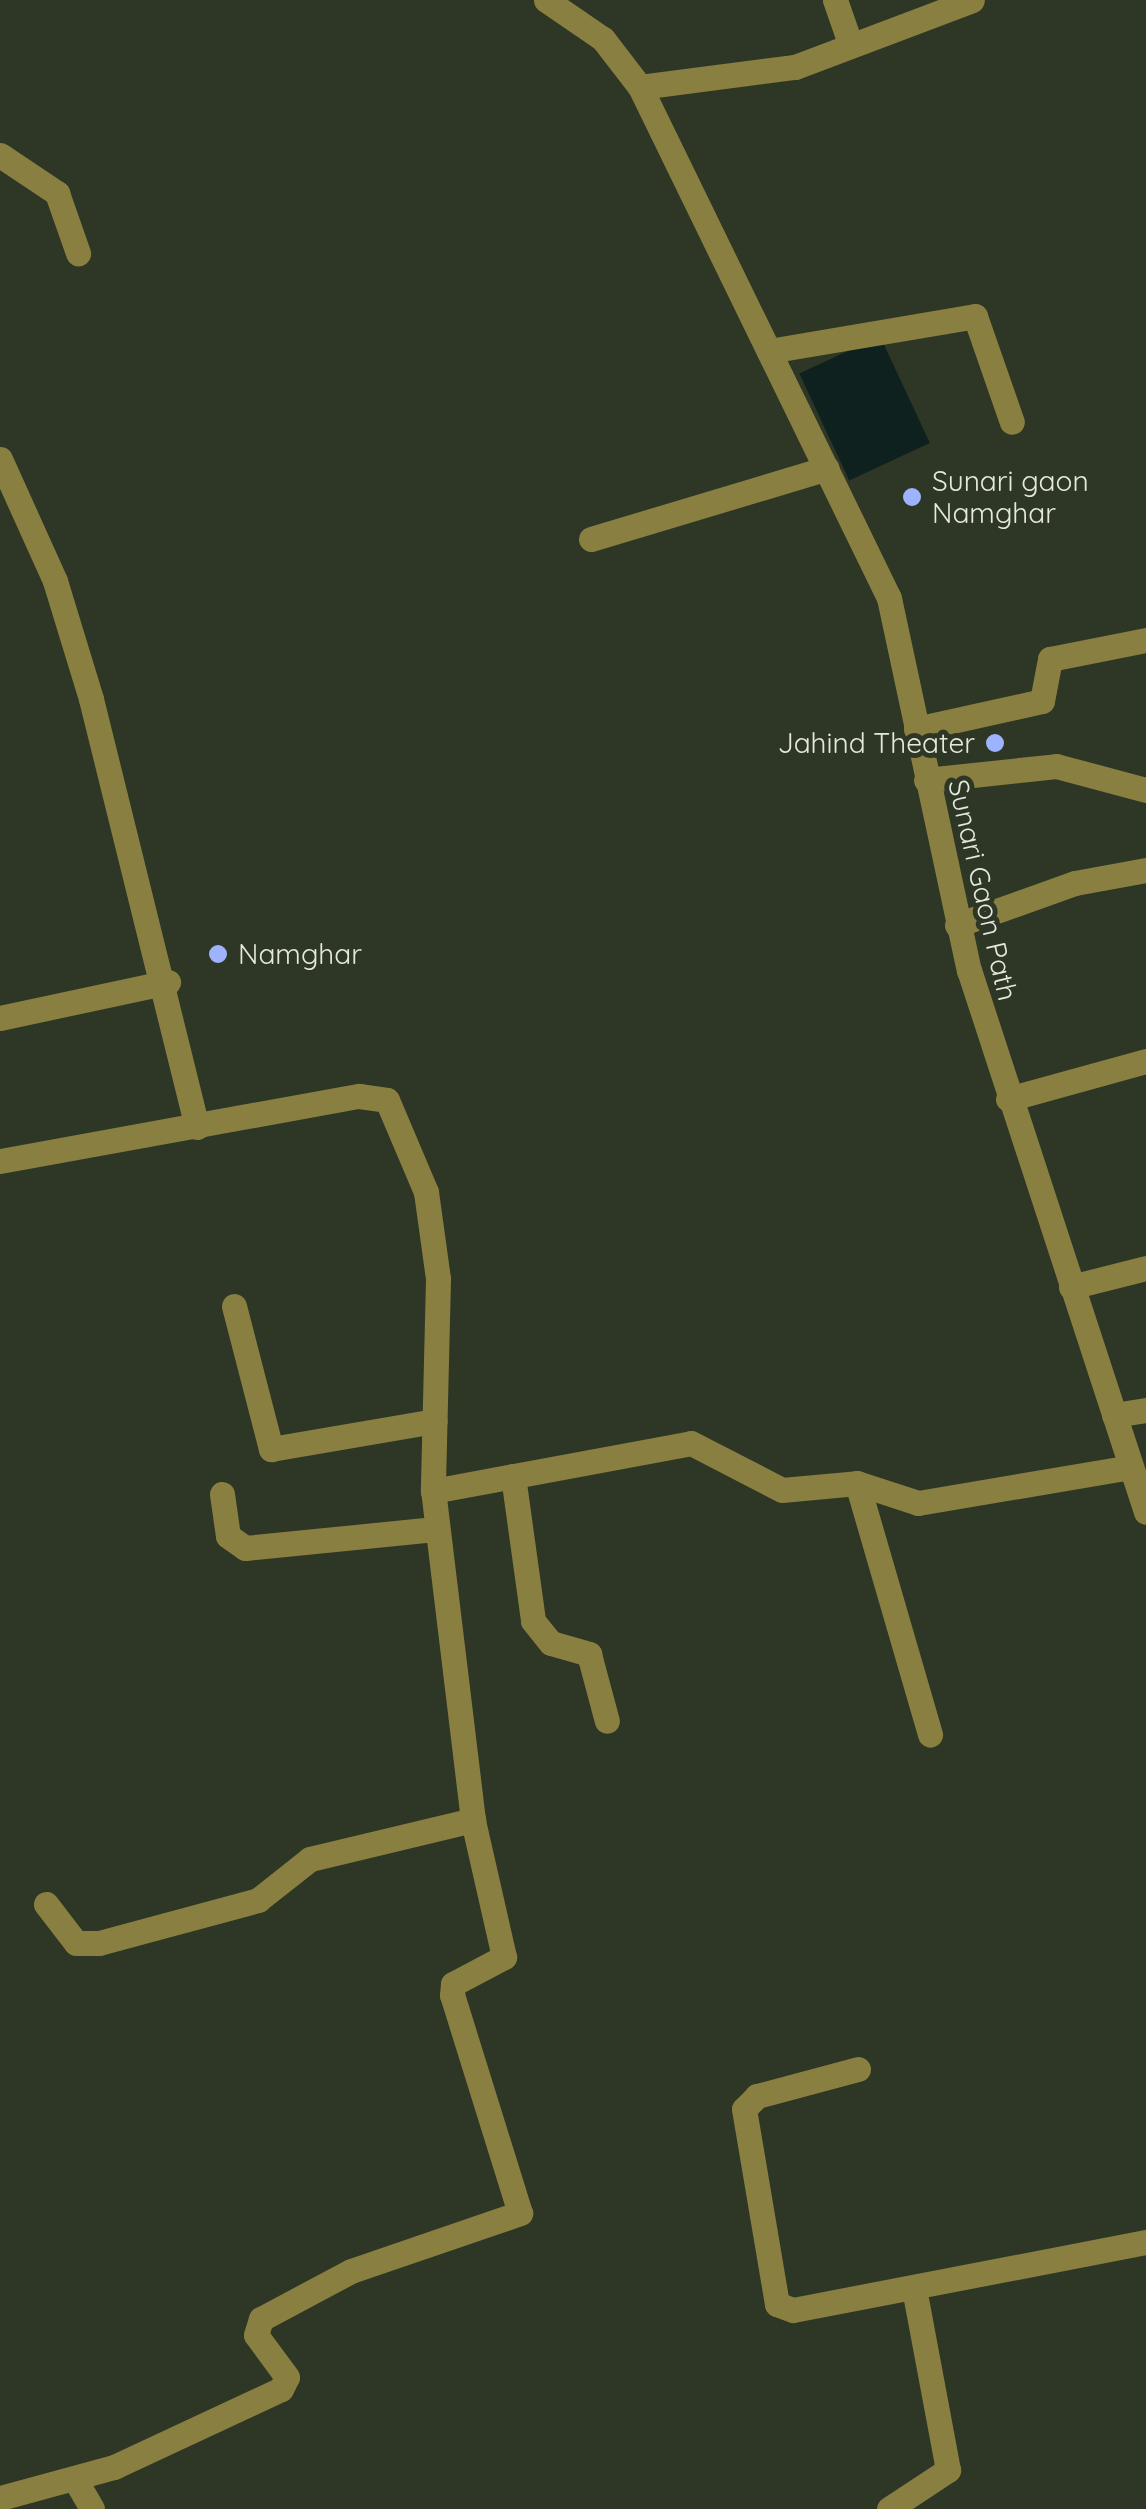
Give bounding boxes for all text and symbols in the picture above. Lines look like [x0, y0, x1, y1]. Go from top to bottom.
place label: Sunari gaon Namghar [932, 464, 1089, 530]
marker: Sunari gaon Namghar [901, 486, 923, 508]
place label: Jahind Theater [778, 726, 975, 760]
marker: Jahind Theater [984, 732, 1006, 754]
street label: Sunari Gaon Path [941, 776, 1025, 1004]
place label: Namghar [238, 937, 362, 971]
marker: Namghar [207, 943, 229, 965]

